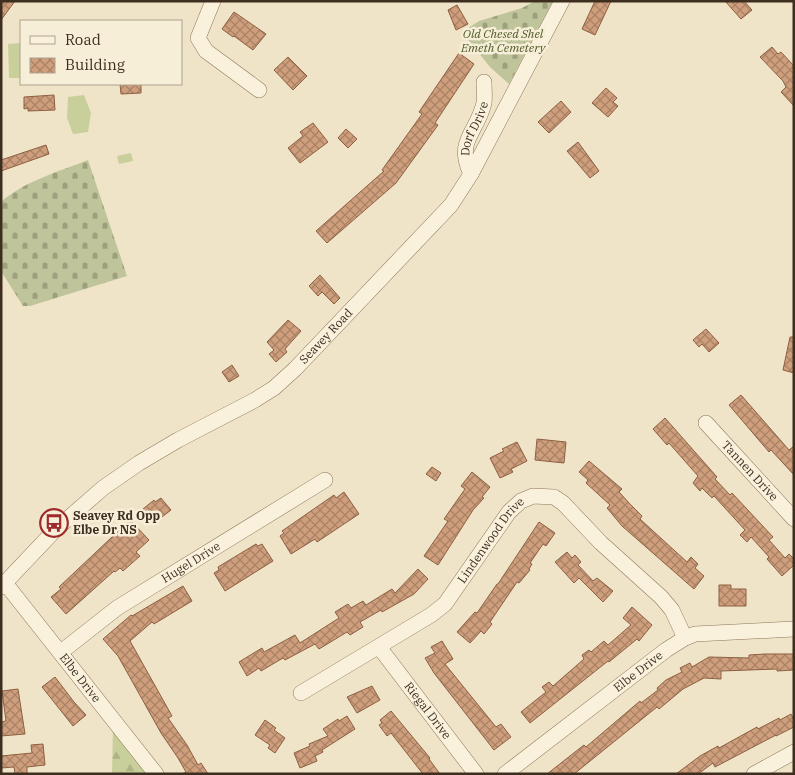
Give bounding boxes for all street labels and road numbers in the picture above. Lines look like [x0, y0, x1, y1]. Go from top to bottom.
street label: Dorf Drive [457, 100, 491, 156]
street label: Seavey Road [296, 305, 355, 367]
street label: Tannen Drive [719, 437, 782, 504]
street label: Lindenwood Drive [454, 494, 527, 586]
street label: Hugel Drive [158, 538, 223, 586]
street label: Elbe Drive [610, 647, 665, 695]
street label: Elbe Drive [57, 650, 104, 705]
street label: Riegal Drive [401, 679, 455, 742]

